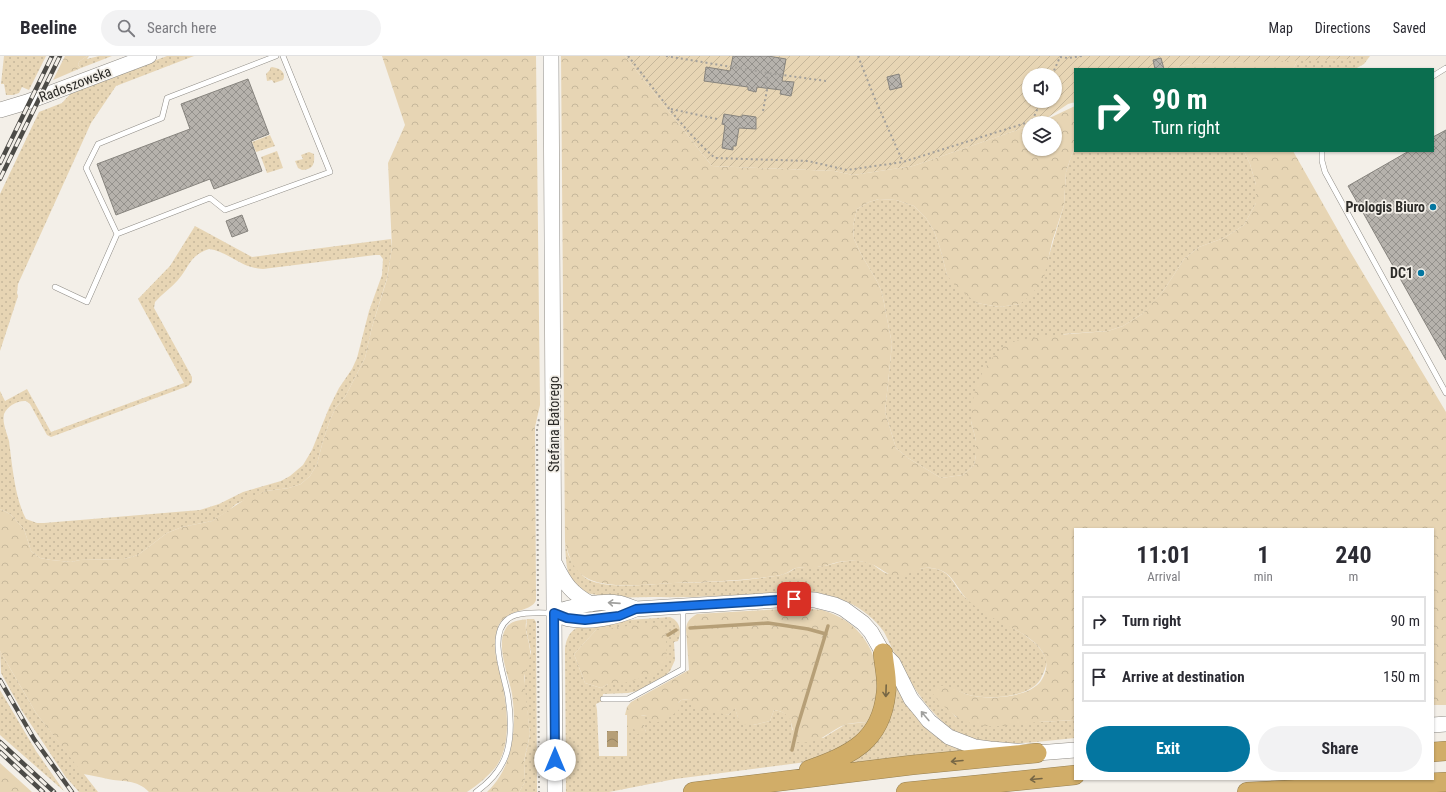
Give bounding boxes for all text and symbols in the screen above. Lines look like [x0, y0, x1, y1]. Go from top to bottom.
search box [101, 10, 381, 46]
text: Beeline [20, 16, 77, 39]
icon: search [115, 17, 137, 39]
text: Search here [147, 19, 217, 37]
text: Map [1269, 20, 1293, 36]
text: Directions [1315, 20, 1371, 36]
text: Saved [1393, 20, 1426, 36]
street label: Radoszowska [37, 63, 113, 105]
map controls [1022, 68, 1062, 156]
button: sound [1022, 68, 1062, 108]
text: 90 m [1152, 83, 1208, 116]
icon: right [1086, 84, 1138, 136]
button: layers [1022, 116, 1062, 156]
text: Turn right [1152, 117, 1220, 138]
place label: Prologis Biuro [1345, 199, 1425, 215]
marker: Prologis Biuro [1428, 202, 1438, 212]
place label: DC1 [1390, 265, 1413, 281]
marker: DC1 [1416, 268, 1426, 278]
street label: Stefana Batorego [546, 376, 562, 472]
text: 11:01 [1136, 541, 1191, 569]
text: 1 [1257, 541, 1269, 569]
text: 240 [1335, 541, 1372, 569]
text: Arrival [1147, 569, 1180, 584]
text: min [1254, 569, 1273, 584]
text: m [1349, 569, 1358, 584]
pin [777, 582, 811, 616]
icon: arrive [783, 588, 805, 610]
one-way arrow [608, 600, 621, 607]
icon: right [1088, 610, 1110, 632]
text: Turn right [1122, 612, 1181, 630]
text: 90 m [1390, 612, 1420, 630]
icon: arrive [1088, 666, 1110, 688]
text: Arrive at destination [1122, 668, 1245, 686]
text: 150 m [1383, 668, 1420, 686]
one-way arrow [882, 685, 889, 698]
one-way arrow [920, 711, 929, 721]
button: Exit [1086, 726, 1250, 772]
button: Share [1258, 726, 1422, 772]
position arrow [534, 739, 576, 781]
one-way arrow [951, 757, 964, 765]
one-way arrow [1030, 775, 1043, 782]

